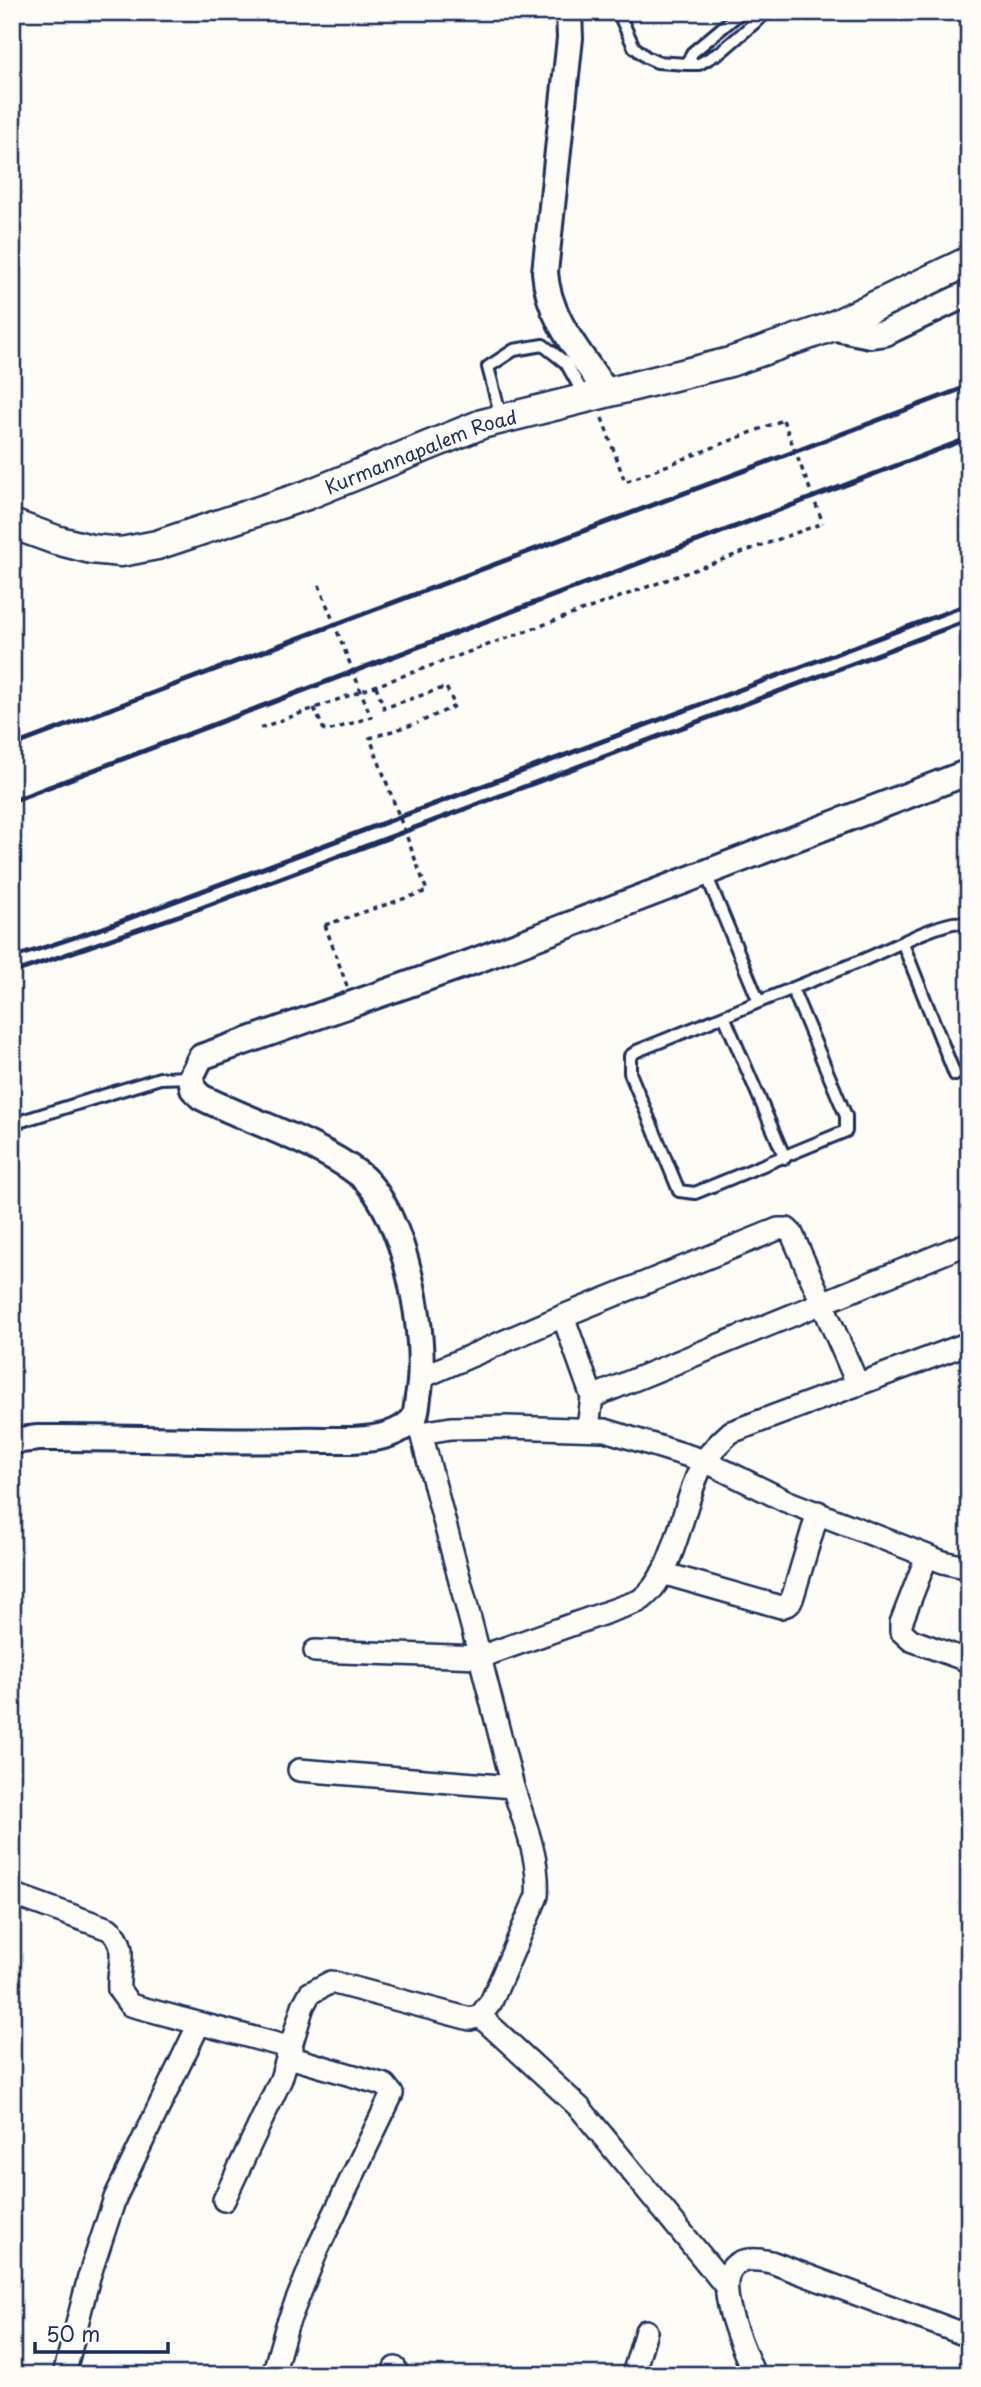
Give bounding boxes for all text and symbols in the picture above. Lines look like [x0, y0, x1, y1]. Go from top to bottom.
street label: Kurmannapalem Road [320, 402, 520, 500]
scale bar [35, 2310, 168, 2354]
text: 50 m [46, 2317, 100, 2349]

